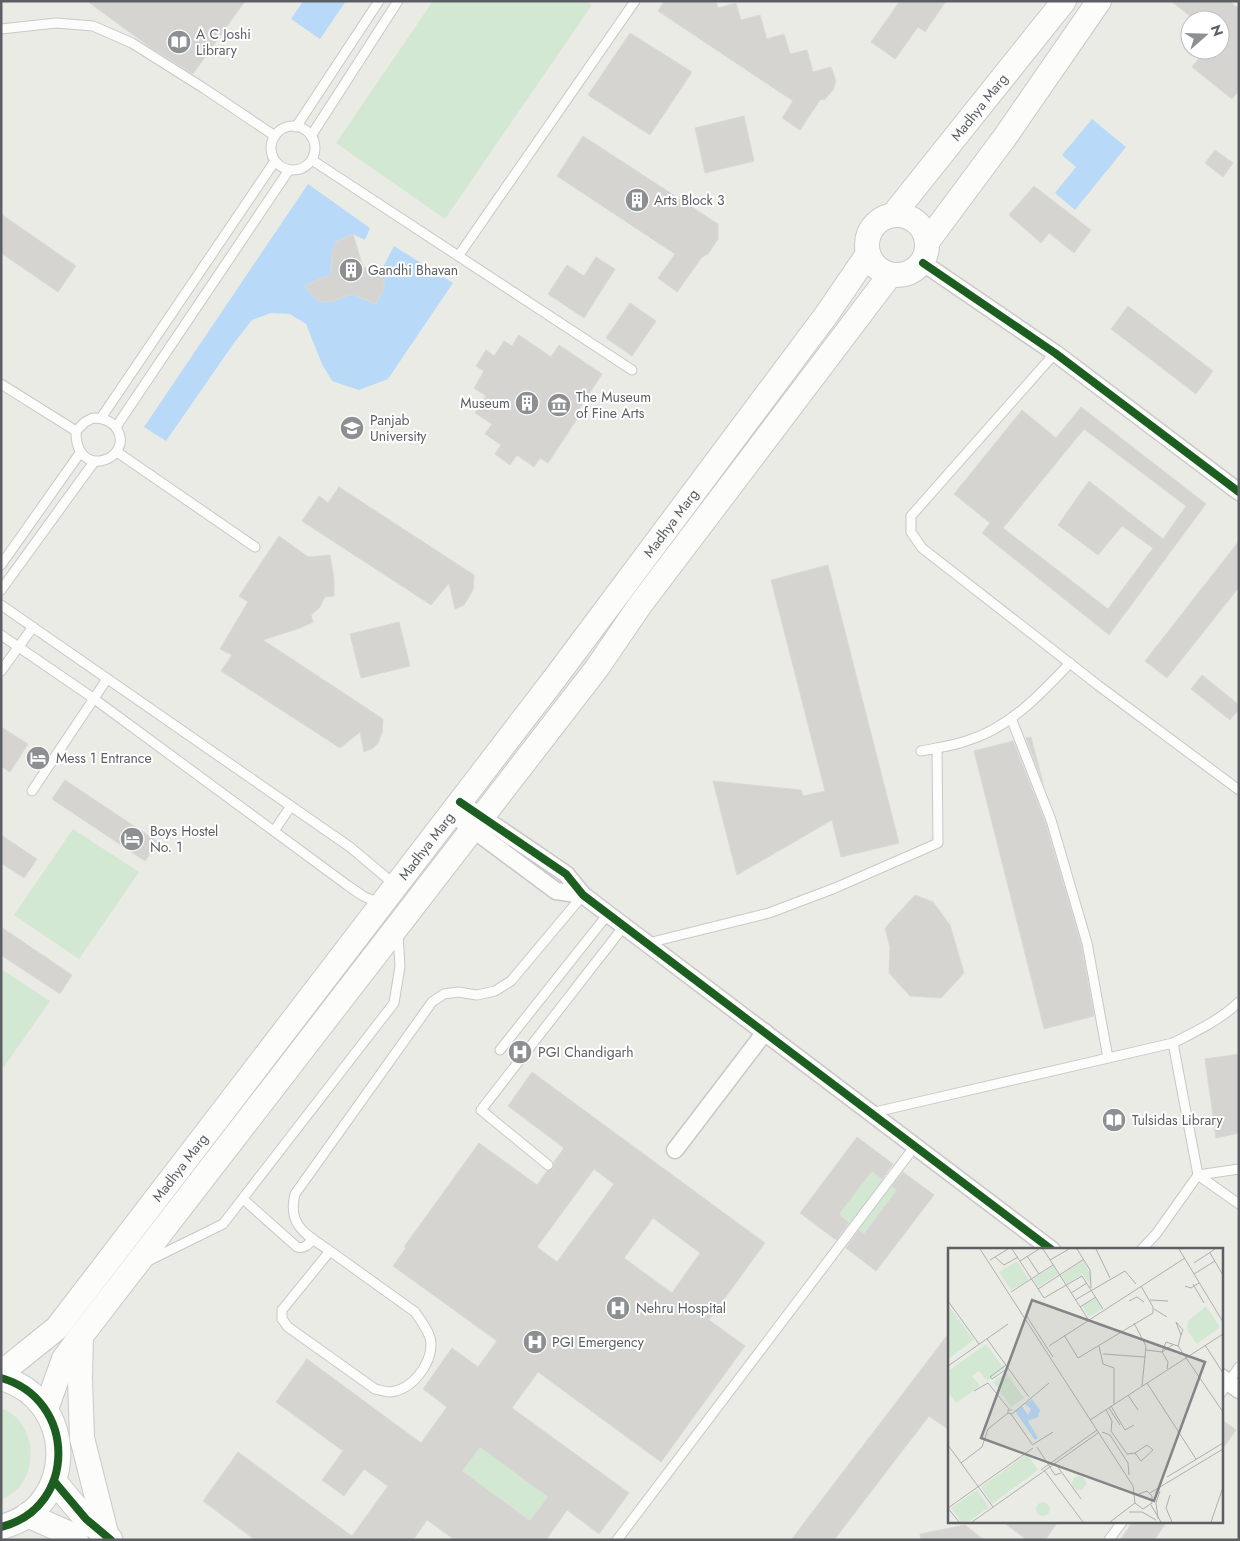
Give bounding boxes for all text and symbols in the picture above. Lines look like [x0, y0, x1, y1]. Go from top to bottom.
north arrow [1180, 10, 1230, 60]
text: N [1206, 22, 1229, 39]
place label: A C Joshi Library [196, 24, 251, 60]
library icon: A C Joshi Library [166, 29, 192, 55]
street label: Madhya Marg [946, 69, 1012, 145]
building icon: Arts Block 3 [624, 187, 650, 213]
place label: Arts Block 3 [654, 190, 725, 210]
building icon: Gandhi Bhavan [338, 257, 364, 283]
place label: Gandhi Bhavan [368, 260, 458, 280]
place label: The Museum of Fine Arts [576, 387, 651, 423]
building icon: Museum [514, 390, 540, 416]
museum icon: The Museum of Fine Arts [546, 392, 572, 418]
place label: Museum [460, 393, 510, 413]
place label: Panjab University [370, 410, 427, 446]
school or university icon: Panjab University [339, 415, 365, 441]
street label: Madhya Marg [638, 485, 703, 562]
hotel icon: Mess 1 Entrance [25, 745, 51, 771]
place label: Mess 1 Entrance [56, 748, 152, 768]
street label: Madhya Marg [394, 808, 459, 884]
place label: Boys Hostel No. 1 [150, 821, 218, 857]
hotel icon: Boys Hostel No. 1 [119, 826, 145, 852]
hospital icon: PGI Chandigarh [507, 1039, 533, 1065]
place label: PGI Chandigarh [538, 1042, 634, 1062]
library icon: Tulsidas Library [1101, 1107, 1127, 1133]
place label: Tulsidas Library [1132, 1110, 1223, 1130]
street label: Madhya Marg [147, 1129, 213, 1206]
inset map [948, 1248, 1222, 1524]
hospital icon: Nehru Hospital [605, 1295, 631, 1321]
place label: Nehru Hospital [636, 1298, 726, 1318]
hospital icon: PGI Emergency [522, 1329, 548, 1355]
place label: PGI Emergency [552, 1332, 645, 1352]

